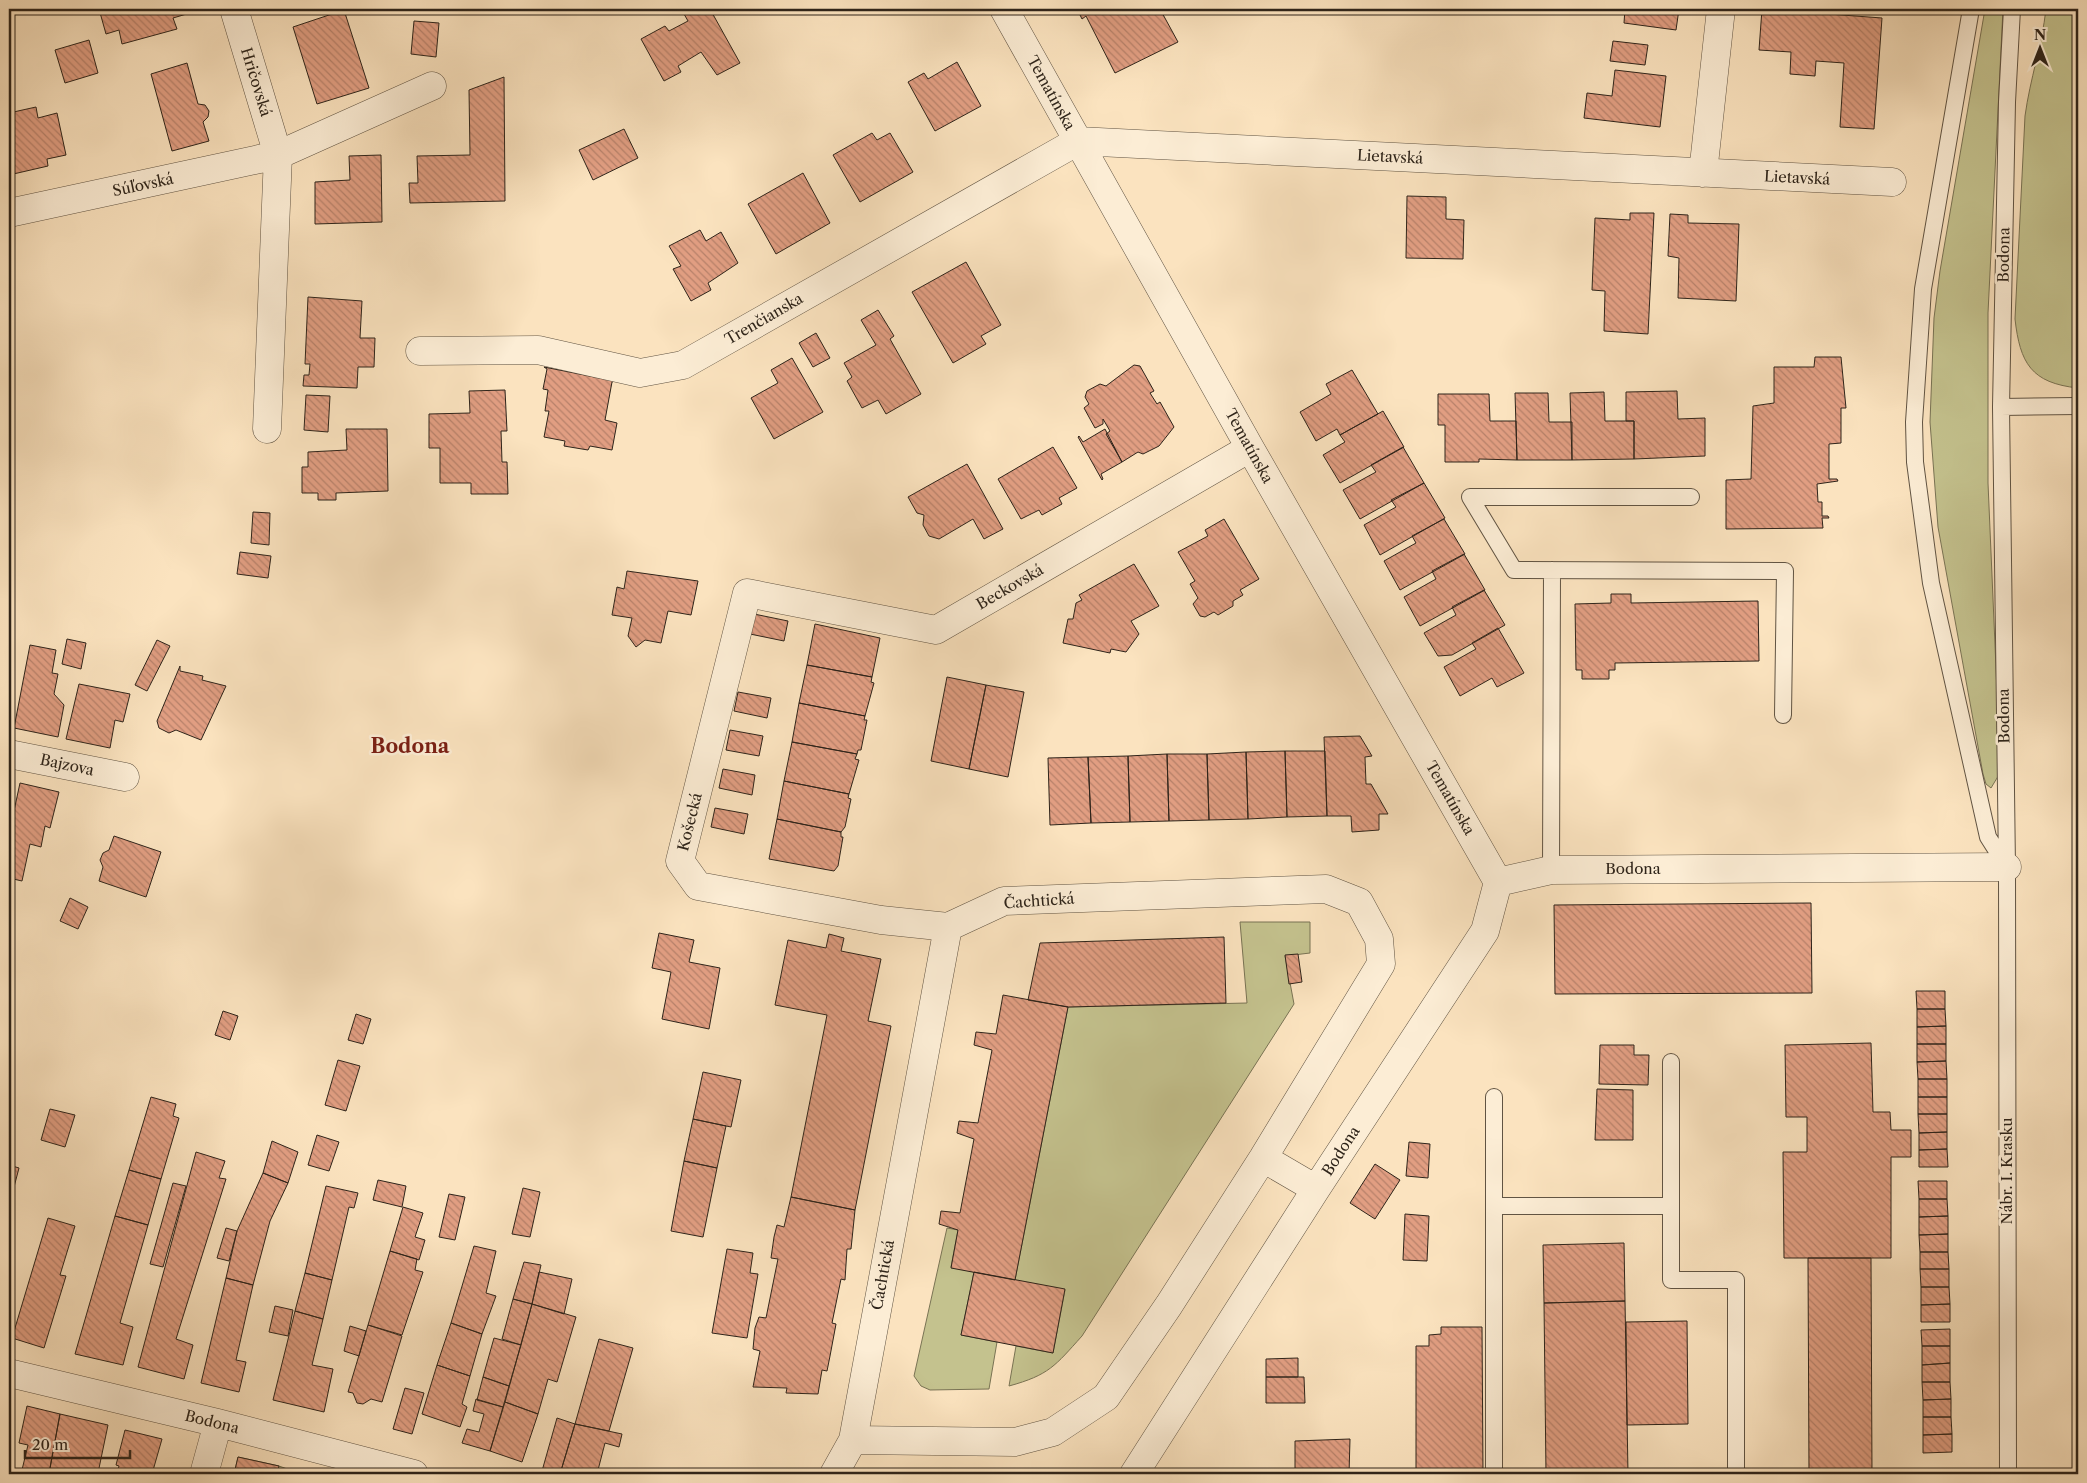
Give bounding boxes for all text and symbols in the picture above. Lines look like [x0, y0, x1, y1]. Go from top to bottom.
north arrow [2014, 22, 2064, 72]
text: N [2034, 26, 2046, 44]
street label: Hričovská [237, 45, 276, 119]
street label: Tematínska [1023, 52, 1080, 133]
street label: Lietavská [1356, 145, 1424, 168]
street label: Lietavská [1763, 166, 1831, 189]
street label: Súľovská [111, 169, 175, 200]
street label: Bodona [1994, 227, 2013, 283]
street label: Trenčianska [721, 289, 806, 349]
street label: Tematínska [1221, 405, 1278, 486]
street label: Beckovská [973, 560, 1047, 613]
street label: Bodona [1994, 688, 2013, 744]
district label: Bodona [371, 734, 450, 758]
street label: Bajzova [38, 750, 96, 780]
street label: Tematínska [1422, 757, 1479, 838]
street label: Košecká [673, 791, 706, 853]
street label: Bodona [1605, 859, 1661, 878]
street label: Čachtická [1003, 889, 1075, 912]
street label: Nábr. I. Krasku [1997, 1118, 2016, 1224]
street label: Bodona [1318, 1122, 1364, 1179]
street label: Čachtická [867, 1238, 898, 1311]
street label: Bodona [183, 1406, 241, 1437]
scale bar [25, 1428, 130, 1460]
text: 20 m [32, 1435, 68, 1454]

